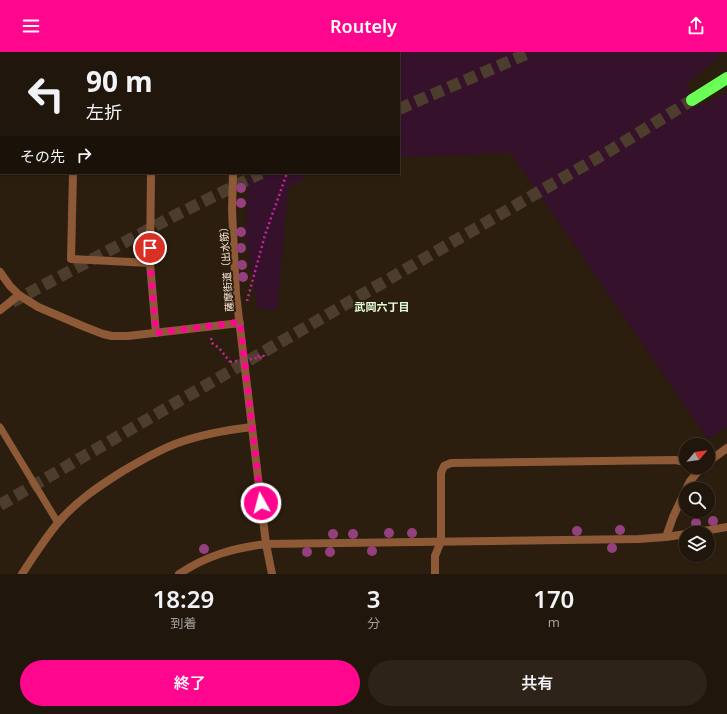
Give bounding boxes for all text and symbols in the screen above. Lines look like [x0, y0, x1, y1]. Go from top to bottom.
text: Routely [330, 14, 397, 38]
icon: menu [20, 15, 42, 37]
icon: share [685, 15, 707, 37]
text: 90 m [86, 62, 153, 100]
icon: left [20, 68, 72, 120]
text: 左折 [86, 100, 122, 124]
icon: right [73, 144, 95, 166]
text: その先 [20, 146, 65, 166]
street label: 薩摩街道（出水筋） [216, 222, 236, 312]
pin [133, 231, 167, 265]
icon: arrive [139, 237, 161, 259]
district label: 武岡六丁目 [355, 299, 410, 314]
north arrow [679, 438, 715, 474]
map controls [679, 438, 715, 562]
position arrow [240, 482, 282, 524]
button: search [679, 482, 715, 518]
button: layers [679, 526, 715, 562]
text: 18:29 [153, 582, 214, 615]
text: 3 [367, 582, 381, 615]
text: 170 [533, 582, 574, 615]
text: m [548, 613, 560, 631]
text: 到着 [170, 614, 196, 632]
text: 分 [367, 614, 380, 632]
button: 終了 [20, 660, 360, 706]
button: 共有 [368, 660, 707, 706]

